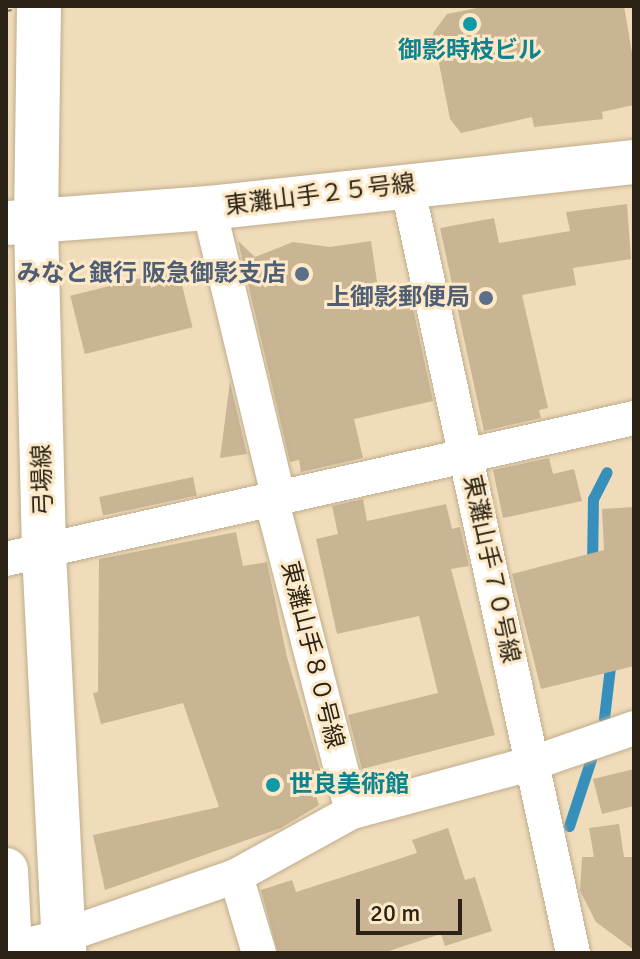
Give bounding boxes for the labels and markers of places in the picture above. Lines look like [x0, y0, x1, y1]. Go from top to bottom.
marker: 御影時枝ビル [461, 15, 479, 33]
place label: 御影時枝ビル [398, 37, 542, 65]
place label: みなと銀行 阪急御影支店 [17, 260, 286, 288]
marker: みなと銀行 阪急御影支店 [293, 265, 311, 283]
place label: 上御影郵便局 [326, 284, 470, 312]
marker: 上御影郵便局 [477, 289, 495, 307]
place label: 世良美術館 [289, 771, 409, 799]
marker: 世良美術館 [264, 776, 282, 794]

